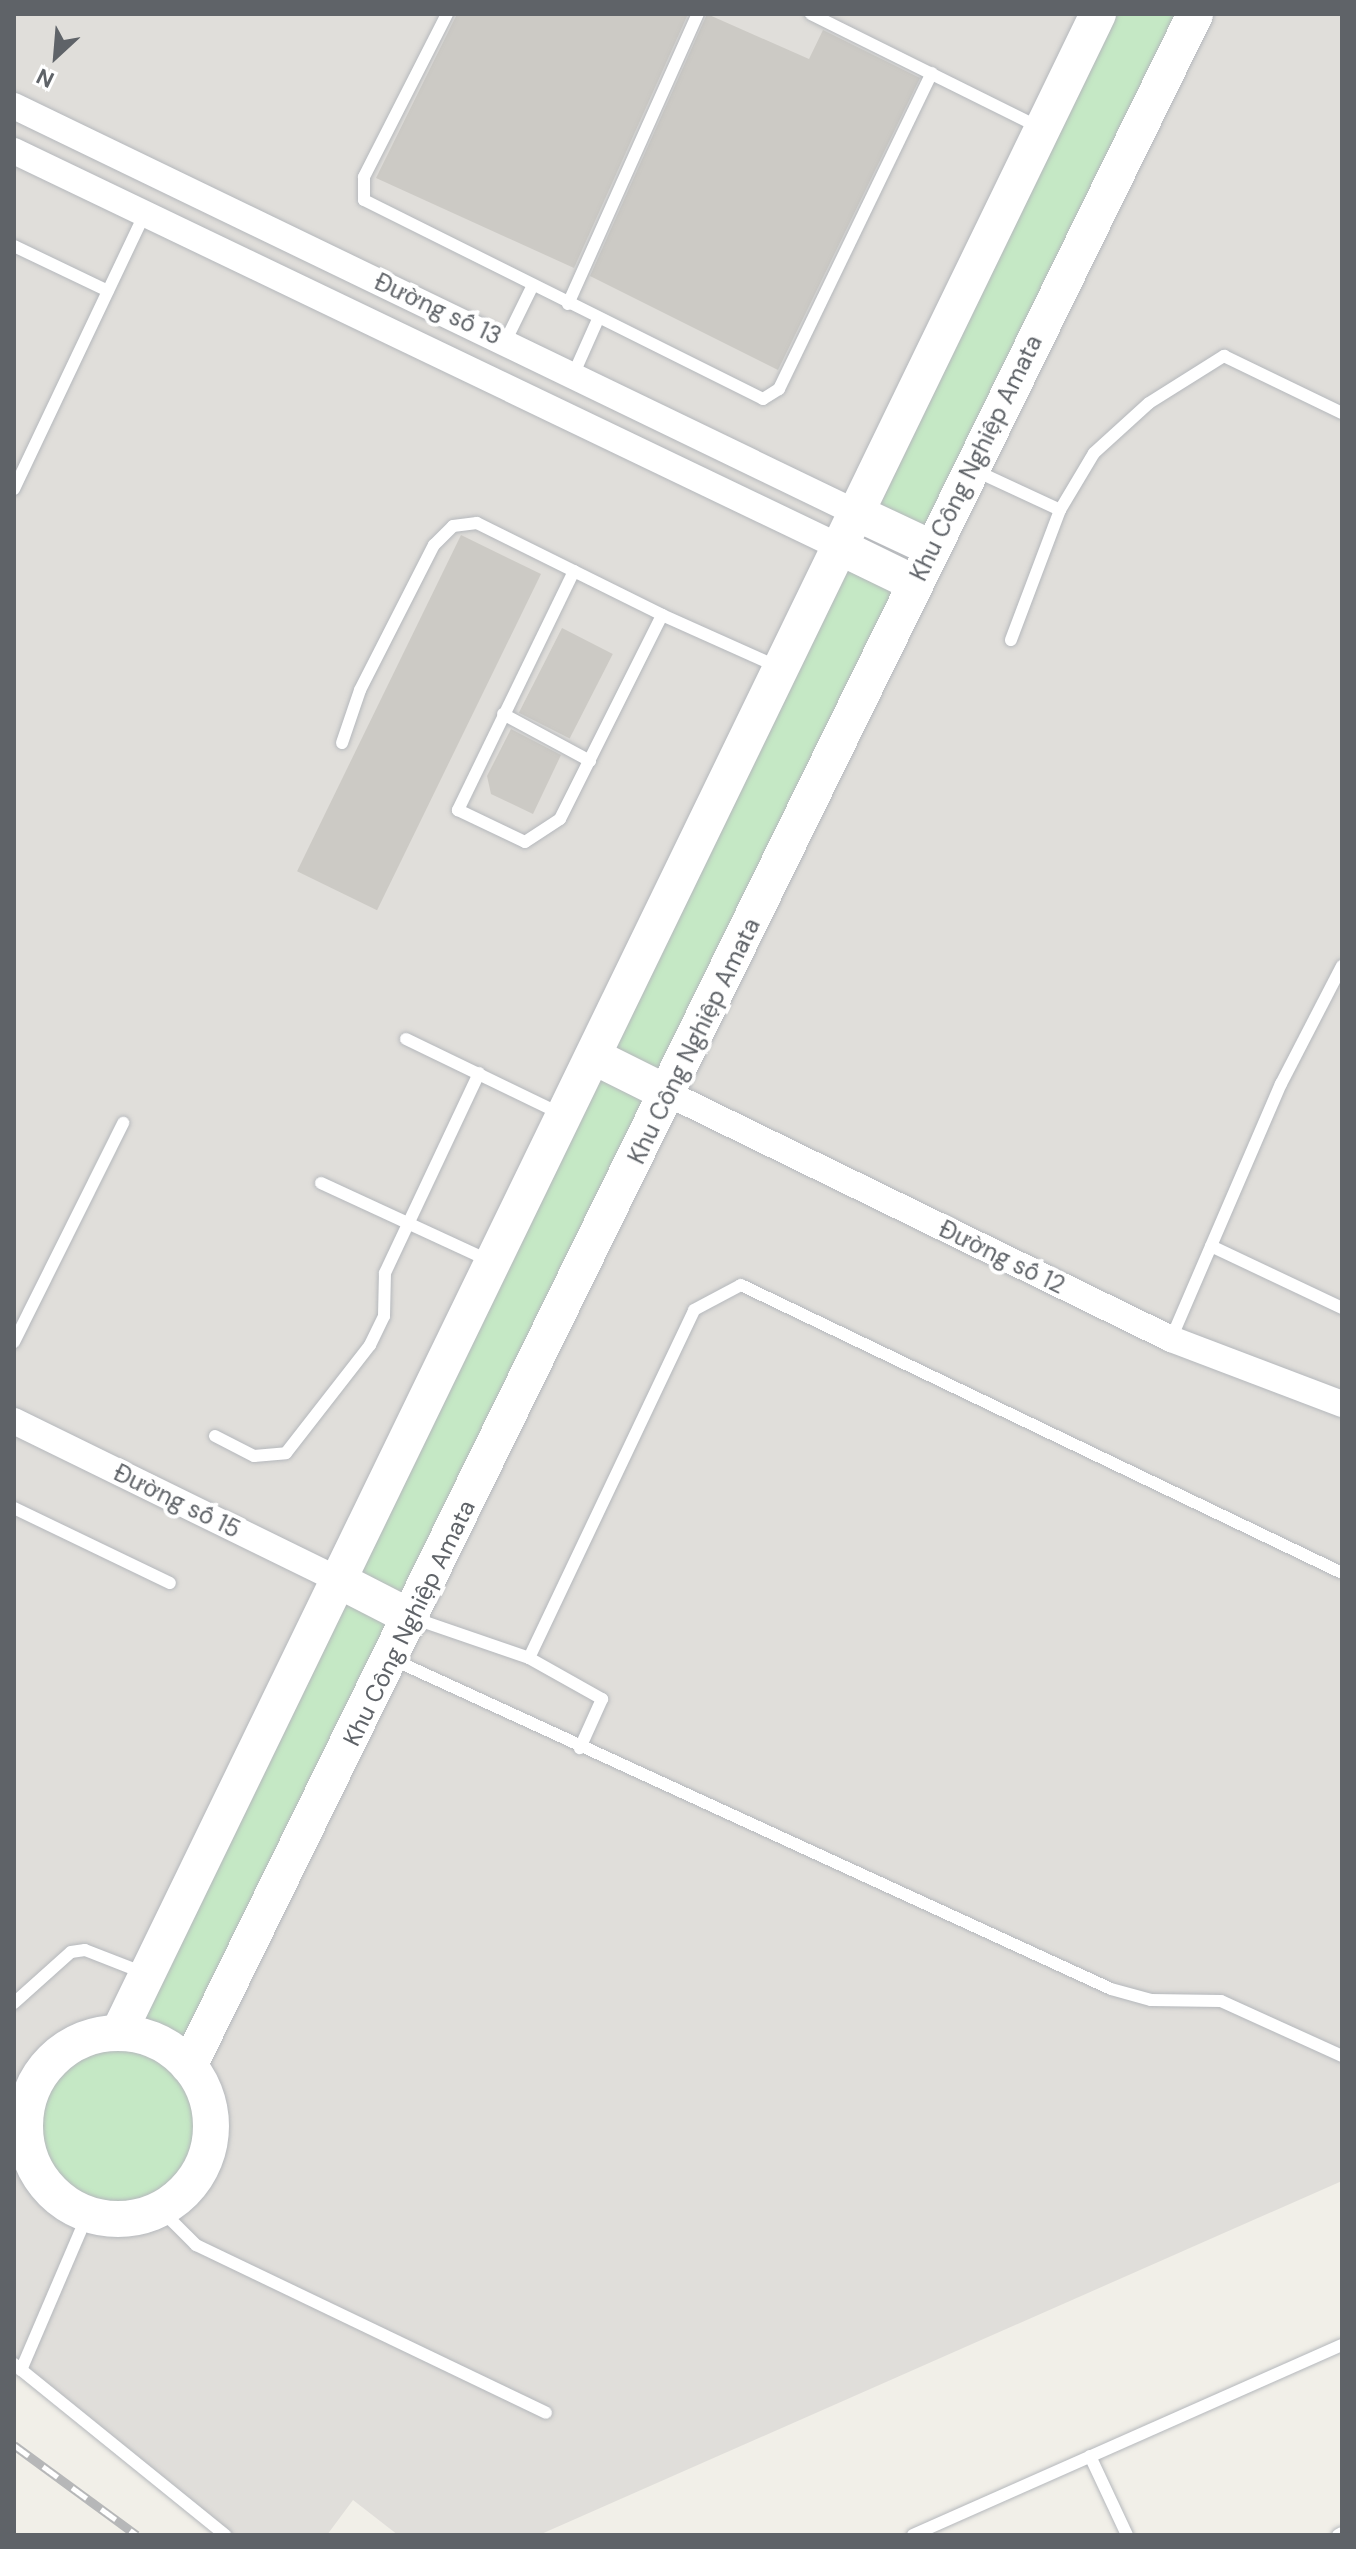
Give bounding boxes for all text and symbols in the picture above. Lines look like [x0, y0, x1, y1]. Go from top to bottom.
north arrow [16, 16, 96, 96]
text: N [32, 61, 59, 95]
street label: Đường số 13 [370, 267, 506, 351]
street label: Khu Công Nghiệp Amata [904, 330, 1048, 586]
street label: Khu Công Nghiệp Amata [622, 913, 766, 1169]
street label: Đường số 12 [934, 1214, 1070, 1300]
street label: Đường số 15 [109, 1458, 245, 1544]
street label: Khu Công Nghiệp Amata [337, 1495, 481, 1751]

